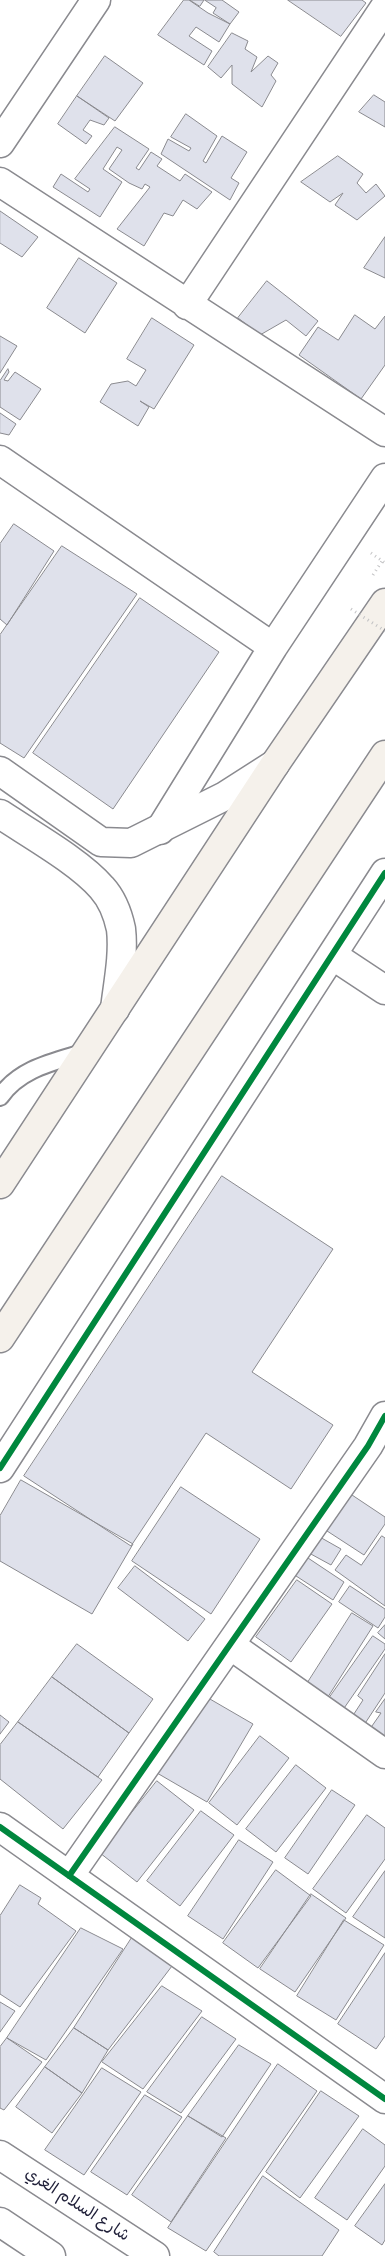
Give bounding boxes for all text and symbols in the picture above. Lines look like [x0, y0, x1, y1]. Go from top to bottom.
street label: شارع السلام الغري [21, 2164, 133, 2246]

